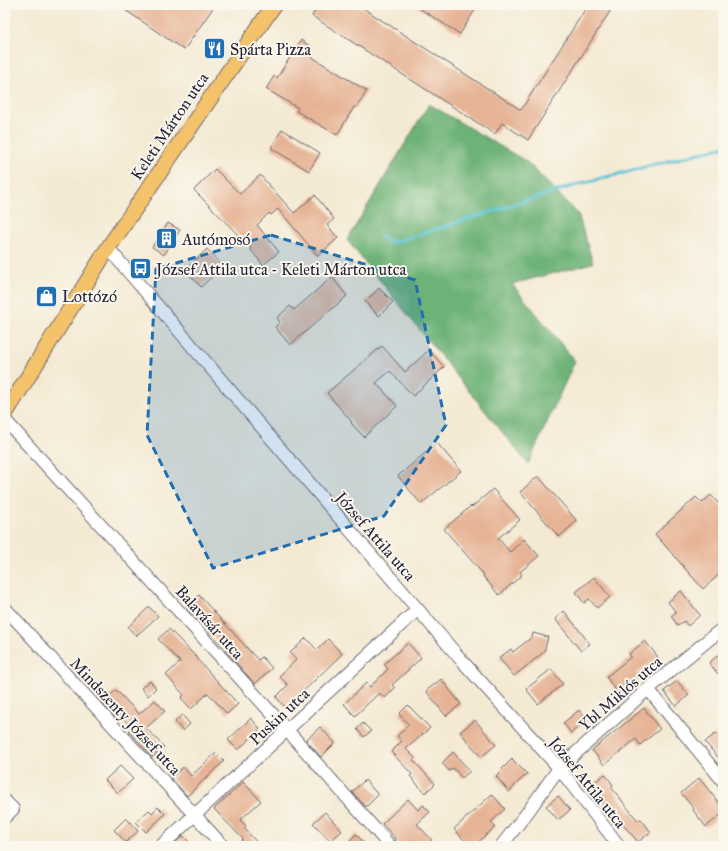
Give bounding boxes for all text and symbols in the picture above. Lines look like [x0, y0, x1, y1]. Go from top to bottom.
restaurant icon: Spárta Pizza [202, 36, 228, 62]
place label: Spárta Pizza [230, 40, 311, 59]
street label: Keleti Márton utca [127, 69, 212, 183]
building icon: Autómosó [153, 226, 179, 252]
place label: Autómosó [181, 230, 251, 249]
bus stop icon: József Attila utca - Keleti Márton utca [127, 256, 153, 282]
place label: József Attila utca - Keleti Márton utca [154, 260, 407, 280]
shop icon: Lottózó [34, 283, 60, 309]
place label: Lottózó [62, 287, 117, 306]
street label: József Attila utca [330, 486, 420, 586]
street label: Balavásár utca [172, 582, 248, 663]
street label: Ybl Miklós utca [575, 652, 666, 735]
street label: Mindszenty József utca [66, 654, 185, 780]
street label: Puskin utca [245, 684, 313, 749]
street label: József Attila utca [543, 731, 630, 832]

